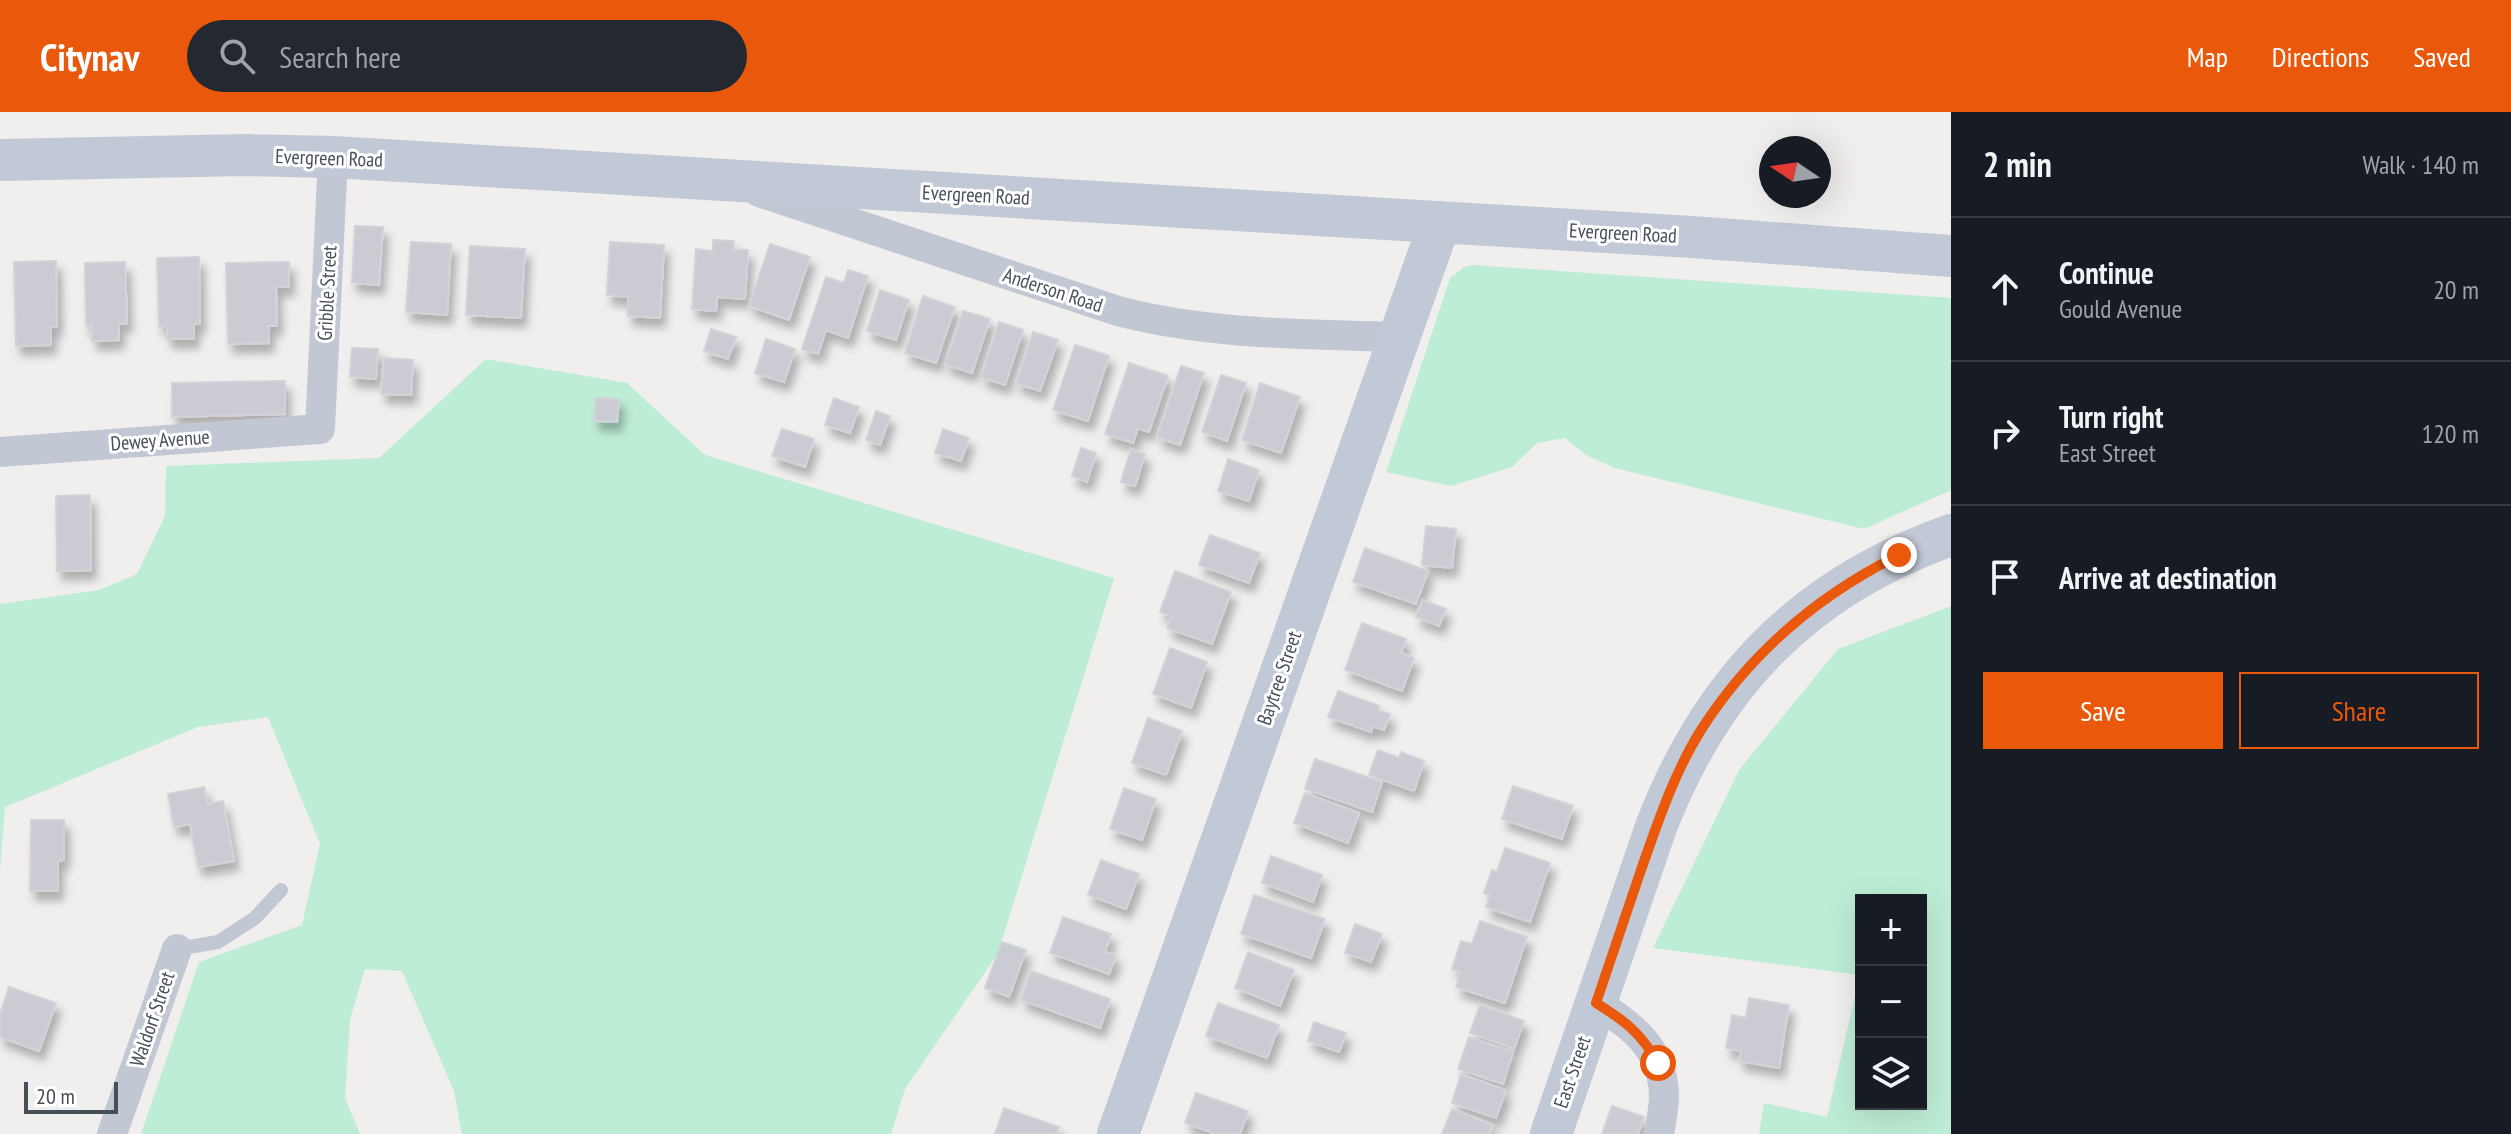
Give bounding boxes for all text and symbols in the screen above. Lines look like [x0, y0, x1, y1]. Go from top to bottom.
search box [187, 20, 747, 92]
text: Citynav [40, 32, 139, 81]
icon: search [215, 34, 259, 78]
text: Search here [279, 37, 401, 76]
text: Map [2187, 38, 2228, 75]
text: Directions [2272, 38, 2369, 75]
text: Saved [2413, 38, 2471, 75]
north arrow [1759, 136, 1831, 208]
text: 2 min [1983, 142, 2052, 186]
street label: Evergreen Road [275, 143, 383, 173]
text: Walk · 140 m [2362, 148, 2479, 181]
street label: Evergreen Road [922, 179, 1030, 211]
street label: Evergreen Road [1569, 217, 1677, 249]
street label: Gribble Street [312, 244, 343, 341]
text: Continue [2059, 253, 2154, 292]
street label: Anderson Road [1000, 262, 1106, 318]
icon: ahead [1983, 267, 2027, 311]
text: 20 m [2433, 273, 2479, 306]
text: Gould Avenue [2059, 292, 2182, 325]
text: Turn right [2059, 397, 2163, 436]
icon: right [1983, 411, 2027, 455]
text: 120 m [2421, 417, 2479, 450]
street label: Dewey Avenue [110, 424, 210, 456]
text: East Street [2059, 436, 2156, 469]
route end [1881, 537, 1917, 573]
icon: arrive [1983, 555, 2027, 599]
text: Arrive at destination [2059, 558, 2277, 597]
street label: Baytree Street [1251, 627, 1307, 729]
button: Save [1983, 672, 2223, 749]
button: Share [2239, 672, 2479, 749]
map controls [1855, 894, 1927, 1110]
button: + [1855, 894, 1927, 966]
button: − [1855, 966, 1927, 1038]
street label: Waldorf Street [124, 968, 181, 1070]
street label: East Street [1548, 1032, 1597, 1111]
button: layers [1855, 1038, 1927, 1110]
route start [1640, 1045, 1676, 1081]
scale bar [24, 1078, 118, 1114]
text: 20 m [36, 1082, 75, 1110]

